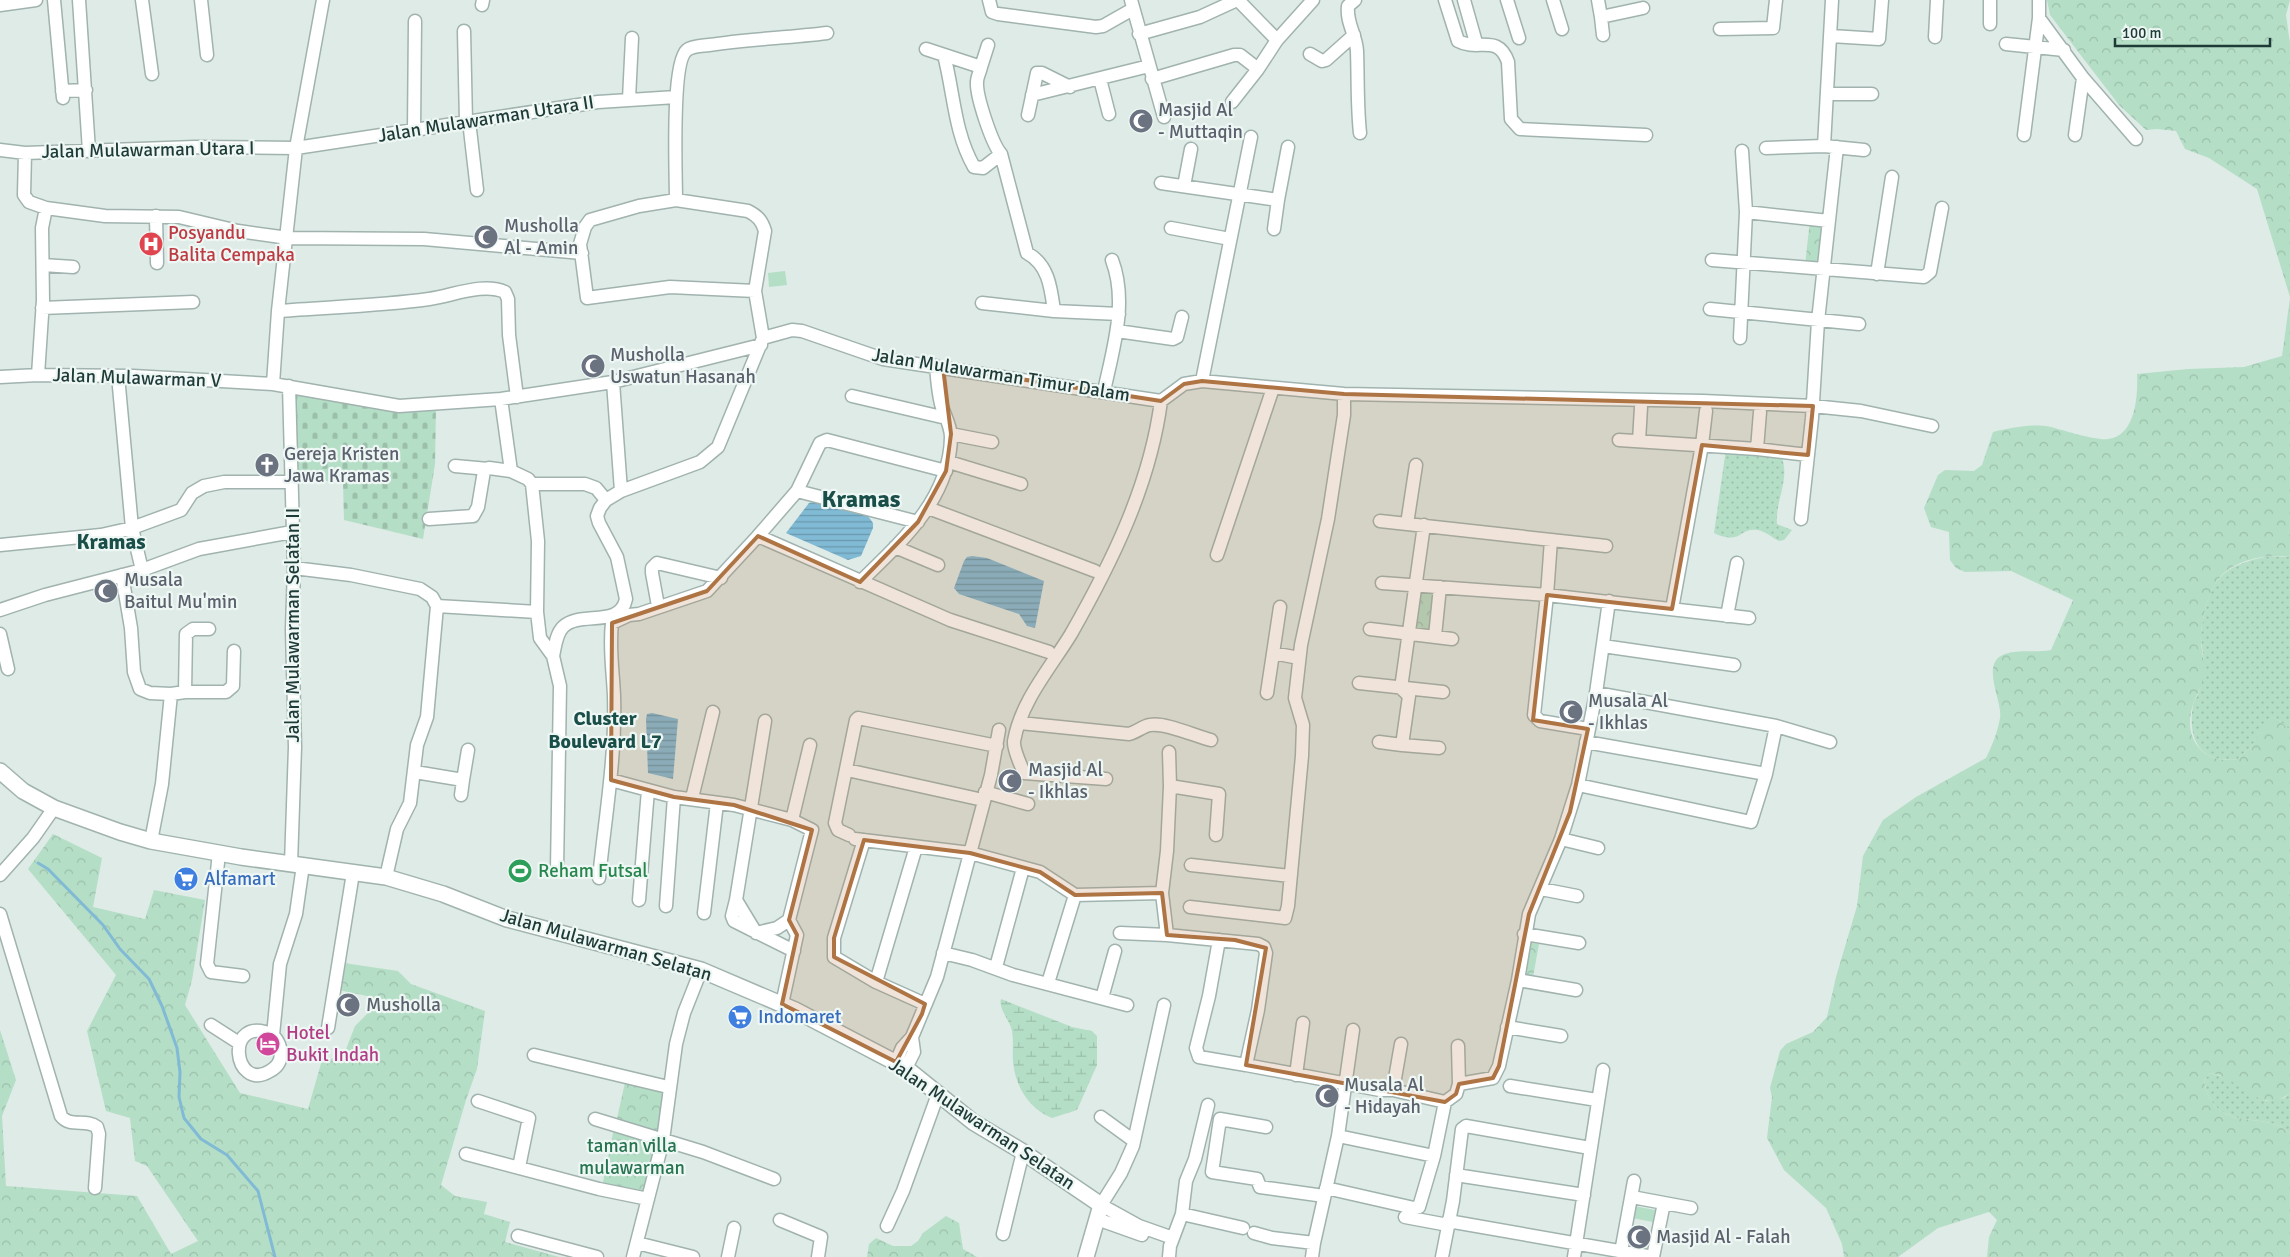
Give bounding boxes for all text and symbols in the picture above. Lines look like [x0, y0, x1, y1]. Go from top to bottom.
scale bar [2115, 15, 2270, 47]
text: 100 m [2122, 24, 2162, 42]
street label: Jalan Mulawarman Utara II [376, 90, 596, 148]
place label: Masjid Al - Muttaqin [1158, 98, 1243, 144]
mosque icon: Masjid Al - Muttaqin [1128, 108, 1154, 134]
street label: Jalan Mulawarman Utara I [41, 136, 255, 164]
place label: Musholla Al - Amin [504, 214, 579, 260]
place label: Posyandu Balita Cempaka [168, 221, 295, 267]
mosque icon: Musholla Al - Amin [473, 224, 499, 250]
hospital icon: Posyandu Balita Cempaka [138, 231, 164, 257]
place label: Musholla Uswatun Hasanah [610, 343, 756, 389]
street label: Jalan Mulawarman Timur Dalam [870, 343, 1132, 407]
mosque icon: Musholla Uswatun Hasanah [580, 353, 606, 379]
street label: Jalan Mulawarman V [52, 363, 222, 393]
place label: Gereja Kristen Jawa Kramas [284, 442, 399, 488]
church icon: Gereja Kristen Jawa Kramas [254, 452, 280, 478]
district label: Kramas [822, 484, 901, 514]
street label: Jalan Mulawarman Selatan II [281, 508, 305, 742]
district label: Kramas [77, 529, 146, 555]
place label: Musala Baitul Mu'min [124, 568, 237, 614]
mosque icon: Musala Baitul Mu'min [93, 578, 119, 604]
place label: Musala Al - Ikhlas [1588, 689, 1668, 735]
mosque icon: Musala Al - Ikhlas [1558, 699, 1584, 725]
district label: Cluster Boulevard L7 [548, 706, 662, 754]
place label: Masjid Al - Ikhlas [1028, 758, 1103, 804]
mosque icon: Masjid Al - Ikhlas [997, 768, 1023, 794]
sports icon: Reham Futsal [507, 858, 533, 884]
place label: Reham Futsal [538, 859, 648, 883]
supermarket icon: Alfamart [173, 866, 199, 892]
place label: Alfamart [204, 867, 276, 891]
street label: Jalan Mulawarman Selatan [497, 903, 715, 987]
mosque icon: Musholla [335, 992, 361, 1018]
place label: Musholla [366, 993, 441, 1017]
supermarket icon: Indomaret [727, 1004, 753, 1030]
place label: Indomaret [758, 1005, 842, 1029]
place label: Hotel Bukit Indah [286, 1021, 379, 1067]
hotel icon: Hotel Bukit Indah [255, 1031, 281, 1057]
street label: Jalan Mulawarman Selatan [884, 1053, 1080, 1195]
place label: Musala Al - Hidayah [1344, 1073, 1424, 1119]
mosque icon: Musala Al - Hidayah [1314, 1083, 1340, 1109]
park label: taman villa mulawarman [579, 1134, 685, 1180]
mosque icon: Masjid Al - Falah [1626, 1224, 1652, 1250]
place label: Masjid Al - Falah [1656, 1225, 1791, 1249]

